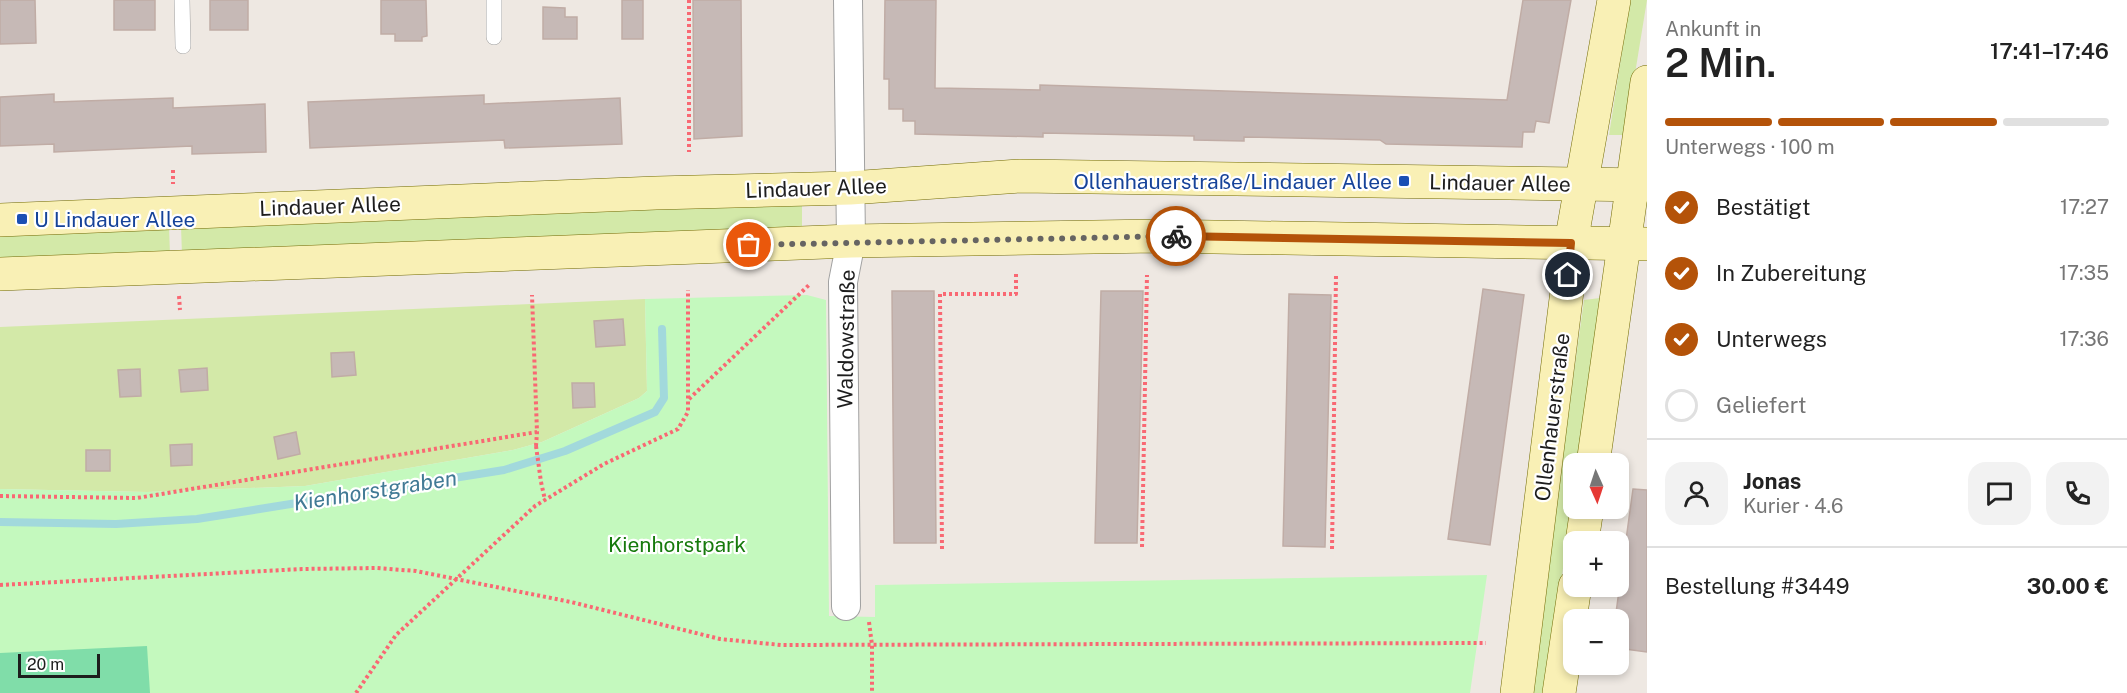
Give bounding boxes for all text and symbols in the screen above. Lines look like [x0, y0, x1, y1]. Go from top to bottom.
text: Ankunft in [1665, 17, 1761, 41]
text: 17:41–17:46 [1990, 38, 2109, 64]
text: 2 Min. [1665, 40, 1776, 86]
text: Unterwegs · 100 m [1665, 135, 1835, 159]
place label: Ollenhauerstraße/Lindauer Allee [1074, 169, 1392, 194]
street label: Lindauer Allee [1429, 169, 1571, 197]
street label: Lindauer Allee [745, 173, 887, 203]
marker: Ollenhauerstraße/Lindauer Allee [1397, 174, 1411, 188]
street label: Lindauer Allee [259, 191, 401, 221]
icon: check [1665, 191, 1698, 224]
text: Bestätigt [1716, 194, 1811, 220]
text: 17:27 [2060, 195, 2109, 219]
courier [1146, 206, 1206, 266]
place label: U Lindauer Allee [34, 207, 196, 232]
marker: U Lindauer Allee [15, 212, 29, 226]
pin [723, 219, 774, 270]
icon: bike [1160, 220, 1193, 253]
icon: bag [732, 228, 765, 261]
pin [1542, 249, 1593, 300]
icon: check [1665, 257, 1698, 290]
icon: home [1551, 258, 1584, 291]
text: In Zubereitung [1716, 260, 1867, 286]
text: 17:35 [2059, 261, 2109, 285]
street label: Waldowstraße [832, 269, 860, 409]
icon: check [1665, 323, 1698, 356]
text: Unterwegs [1716, 326, 1827, 352]
text: 17:36 [2059, 327, 2109, 351]
street label: Ollenhauerstraße [1529, 331, 1575, 503]
text: Geliefert [1716, 392, 1806, 418]
north arrow [1563, 453, 1629, 519]
map controls [1563, 453, 1629, 675]
button: person [1665, 462, 1728, 525]
button: chat [1968, 462, 2031, 525]
button: phone [2046, 462, 2109, 525]
water label: Kienhorstgraben [291, 464, 459, 516]
text: Jonas [1743, 468, 1801, 494]
text: Kurier · 4.6 [1743, 494, 1843, 518]
button: + [1563, 531, 1629, 597]
park label: Kienhorstpark [608, 532, 746, 557]
text: Bestellung #3449 [1665, 573, 1850, 599]
text: 30.00 € [2027, 573, 2109, 599]
button: − [1563, 609, 1629, 675]
scale bar [18, 651, 100, 678]
text: 20 m [27, 655, 64, 674]

